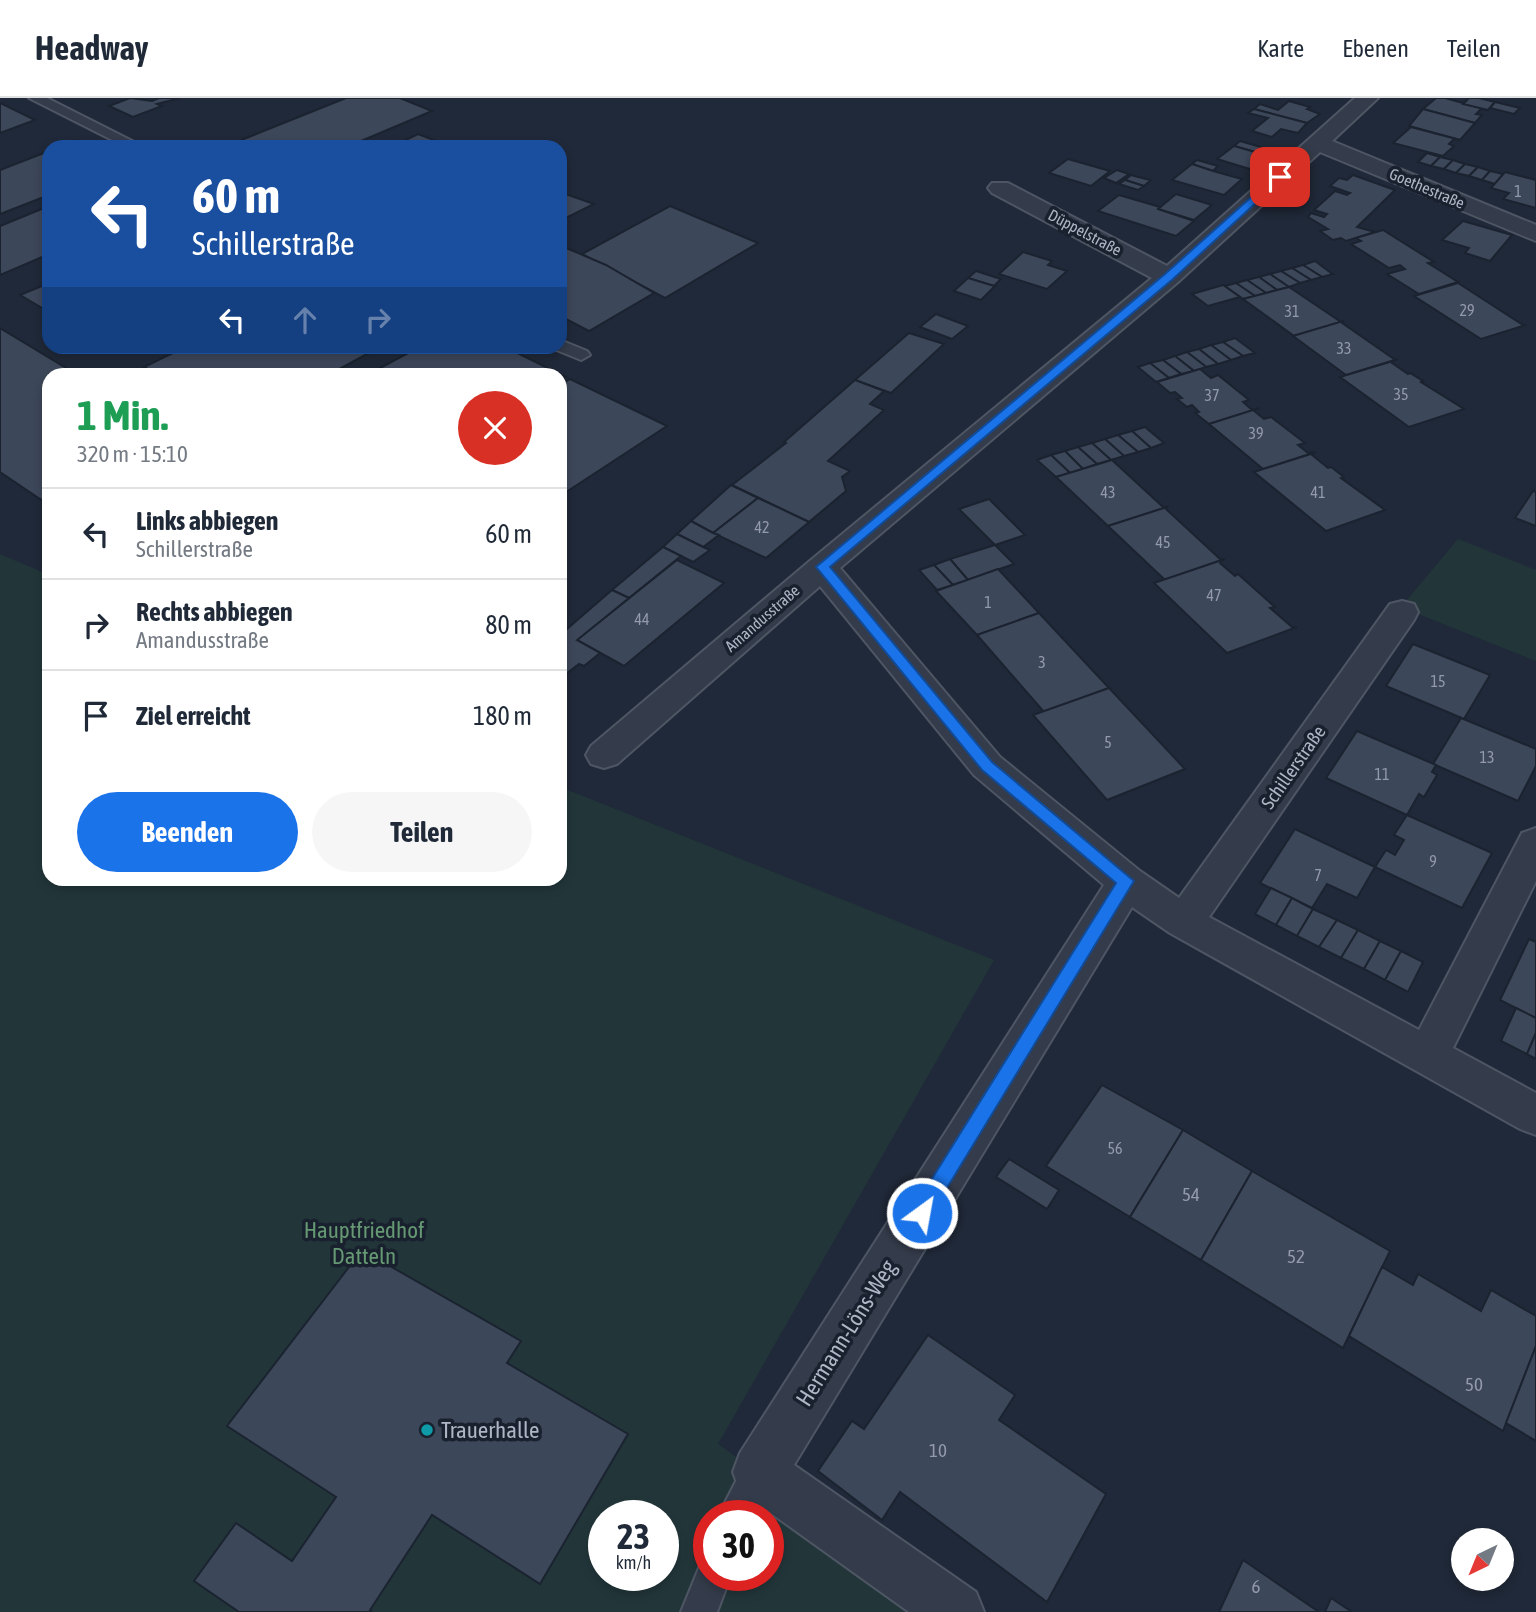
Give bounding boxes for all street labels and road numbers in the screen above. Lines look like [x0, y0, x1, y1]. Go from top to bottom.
street label: Goethestraße [1387, 164, 1467, 212]
street label: Düppelstraße [1045, 205, 1125, 260]
street label: Amandusstraße [721, 581, 803, 655]
street label: Schillerstraße [1256, 721, 1330, 813]
street label: Hermann-Löns-Weg [791, 1255, 901, 1411]

